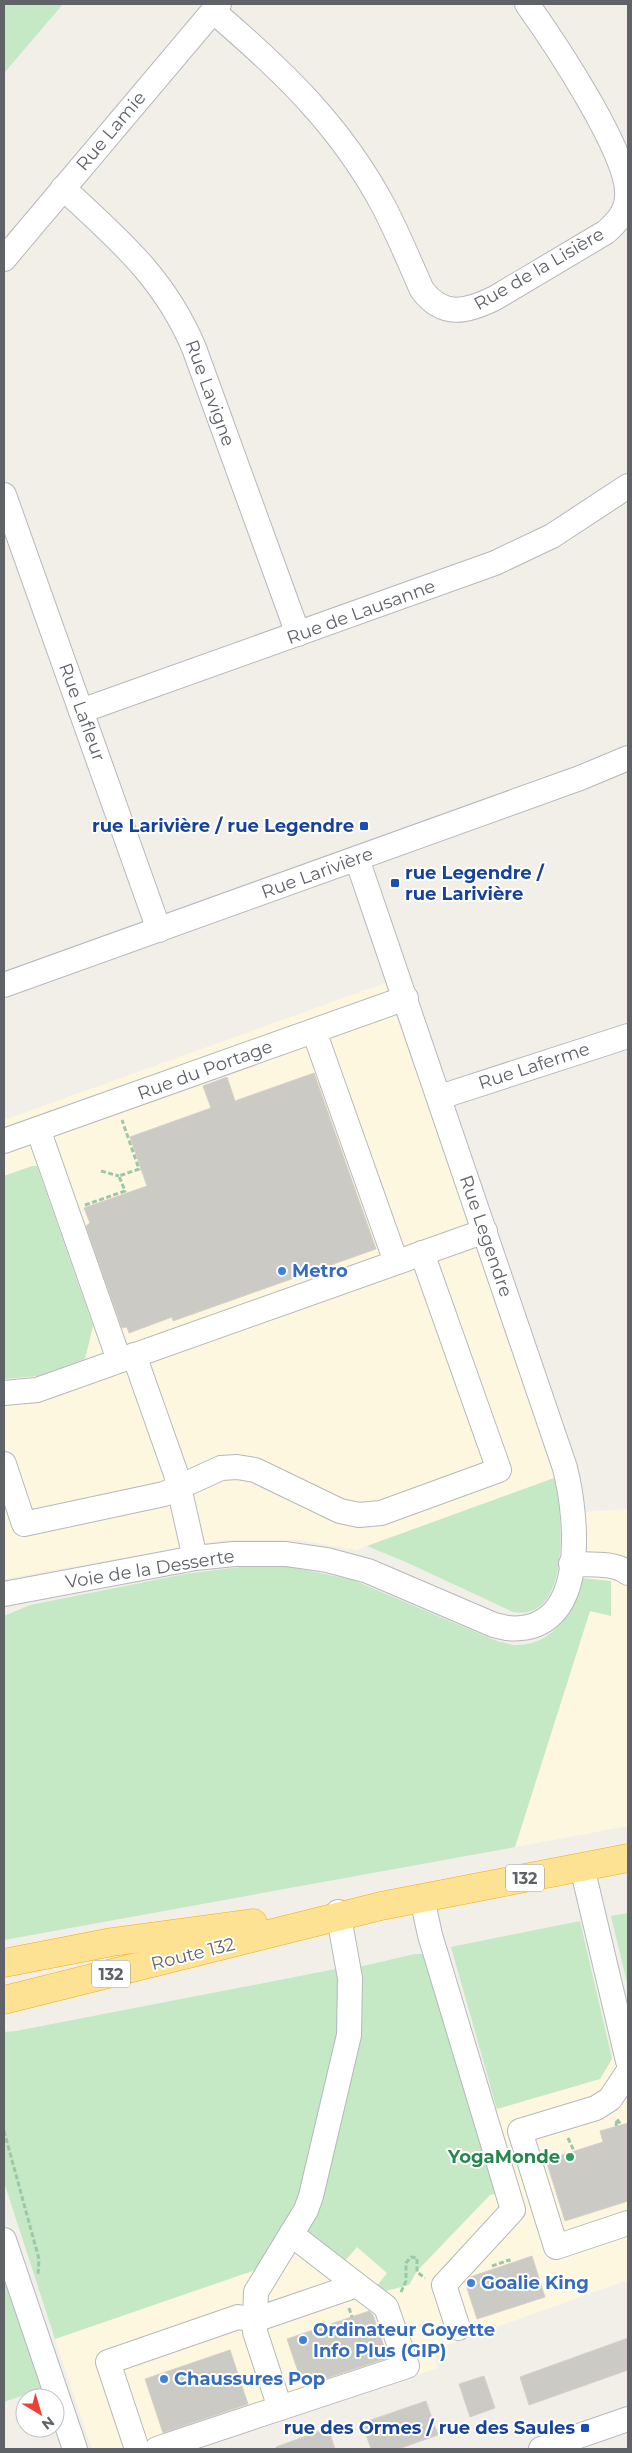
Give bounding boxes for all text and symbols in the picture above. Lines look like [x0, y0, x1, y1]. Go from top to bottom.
street label: Rue Lamie [71, 87, 151, 175]
street label: Rue de la Lisière [470, 223, 608, 315]
street label: Rue Lavigne [181, 337, 239, 449]
street label: Rue de Lausanne [284, 575, 438, 649]
street label: Rue Lafleur [54, 660, 110, 764]
place label: rue Larivière / rue Legendre [92, 815, 354, 837]
marker: rue Larivière / rue Legendre [358, 820, 370, 832]
street label: Rue Larivière [258, 843, 376, 903]
place label: rue Legendre / rue Larivière [405, 862, 545, 905]
marker: rue Legendre / rue Larivière [389, 877, 401, 889]
street label: Rue du Portage [135, 1035, 276, 1105]
street label: Rue Laferme [476, 1038, 593, 1094]
street label: Rue Legendre [455, 1172, 517, 1300]
place label: Metro [292, 1260, 348, 1282]
marker: Metro [276, 1265, 288, 1277]
street label: Voie de la Desserte [64, 1545, 236, 1593]
road number: 132 [506, 1865, 544, 1892]
street label: Route 132 [149, 1933, 237, 1975]
road number: 132 [92, 1960, 130, 1988]
place label: YogaMonde [447, 2146, 560, 2168]
marker: YogaMonde [564, 2151, 576, 2163]
place label: Goalie King [481, 2272, 589, 2294]
marker: Goalie King [465, 2277, 477, 2289]
place label: Ordinateur Goyette Info Plus (GIP) [313, 2319, 495, 2362]
marker: Ordinateur Goyette Info Plus (GIP) [297, 2334, 309, 2346]
place label: Chaussures Pop [174, 2368, 325, 2390]
marker: Chaussures Pop [158, 2373, 170, 2385]
north arrow [15, 2388, 65, 2438]
text: N [38, 2413, 58, 2434]
place label: rue des Ormes / rue des Saules [284, 2417, 575, 2439]
marker: rue des Ormes / rue des Saules [579, 2422, 591, 2434]

